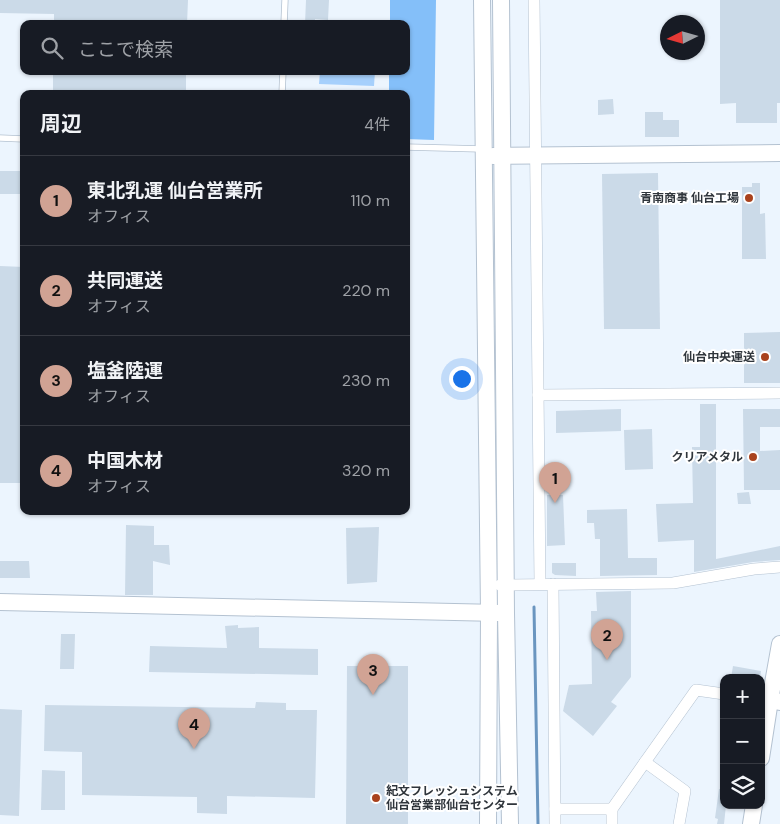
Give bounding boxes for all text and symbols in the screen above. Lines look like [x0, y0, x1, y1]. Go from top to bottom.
north arrow [660, 15, 705, 60]
search box [20, 20, 410, 75]
icon: search [38, 34, 66, 62]
text: ここで検索 [78, 37, 173, 62]
text: 周辺 [40, 110, 82, 138]
text: 4件 [364, 114, 390, 135]
text: 東北乳運 仙台営業所 [87, 178, 262, 203]
text: 1 [53, 190, 59, 211]
text: 110 m [351, 190, 390, 211]
place label: 青南商事 仙台工場 [640, 190, 739, 206]
marker: 青南商事 仙台工場 [743, 192, 755, 204]
text: オフィス [87, 206, 151, 227]
text: 共同運送 [87, 268, 163, 293]
text: 2 [51, 280, 61, 301]
text: 220 m [342, 280, 390, 301]
text: オフィス [87, 296, 151, 317]
place label: 仙台中央運送 [683, 349, 755, 365]
marker: 仙台中央運送 [759, 351, 771, 363]
text: 塩釜陸運 [87, 358, 163, 383]
your location [449, 366, 475, 392]
text: 3 [51, 370, 61, 391]
text: 230 m [342, 370, 390, 391]
text: オフィス [87, 386, 151, 407]
text: 中国木材 [87, 448, 163, 473]
place label: クリアメタル [672, 449, 743, 465]
marker: クリアメタル [747, 451, 759, 463]
text: 4 [51, 460, 61, 481]
text: 320 m [342, 460, 390, 481]
pin: 1 [539, 462, 571, 503]
text: オフィス [87, 476, 151, 497]
pin: 2 [591, 619, 623, 660]
pin: 3 [357, 654, 389, 695]
map controls [720, 674, 765, 809]
button: + [720, 674, 765, 719]
pin: 4 [178, 708, 210, 749]
button: − [720, 719, 765, 764]
button: layers [720, 764, 765, 809]
place label: 紀文フレッシュシステム 仙台営業部仙台センター [386, 783, 518, 813]
marker: 紀文フレッシュシステム 仙台営業部仙台センター [370, 792, 382, 804]

